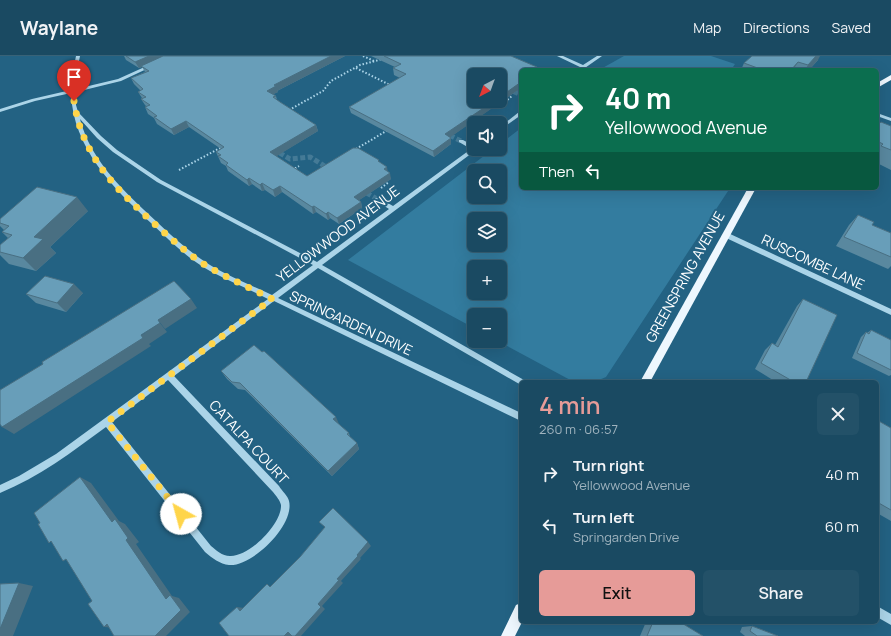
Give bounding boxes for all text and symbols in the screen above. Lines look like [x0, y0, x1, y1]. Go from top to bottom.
text: Waylane [20, 15, 98, 41]
text: Map [693, 18, 721, 37]
text: Directions [743, 18, 810, 37]
text: Saved [832, 18, 871, 37]
pin [57, 60, 91, 101]
icon: arrive [63, 66, 85, 88]
north arrow [467, 68, 507, 108]
map controls [467, 68, 507, 348]
text: 40 m [605, 79, 671, 117]
icon: right [539, 84, 591, 136]
text: Yellowwood Avenue [605, 115, 767, 139]
button: sound [467, 116, 507, 156]
icon: left [582, 160, 604, 182]
text: Then [539, 161, 574, 182]
button: search [467, 164, 507, 204]
street label: YELLOWWOOD AVENUE [272, 181, 403, 286]
street label: GREENSPRING AVENUE [641, 208, 729, 346]
button: layers [467, 212, 507, 252]
street label: RUSCOMBE LANE [759, 229, 868, 294]
button: + [467, 260, 507, 300]
street label: SPRINGARDEN DRIVE [287, 286, 416, 359]
button: − [467, 308, 507, 348]
text: 4 min [539, 388, 601, 421]
button: close [817, 393, 859, 435]
street label: CATALPA COURT [205, 396, 294, 488]
text: 260 m · 06:57 [539, 420, 618, 438]
text: Turn right [573, 455, 644, 476]
icon: right [539, 463, 561, 485]
text: 40 m [825, 464, 859, 485]
text: Yellowwood Avenue [573, 476, 690, 494]
position arrow [160, 493, 202, 535]
text: Turn left [573, 507, 635, 528]
icon: left [539, 515, 561, 537]
text: 60 m [825, 516, 859, 537]
text: Springarden Drive [573, 528, 679, 546]
button: Exit [539, 570, 695, 616]
button: Share [703, 570, 859, 616]

